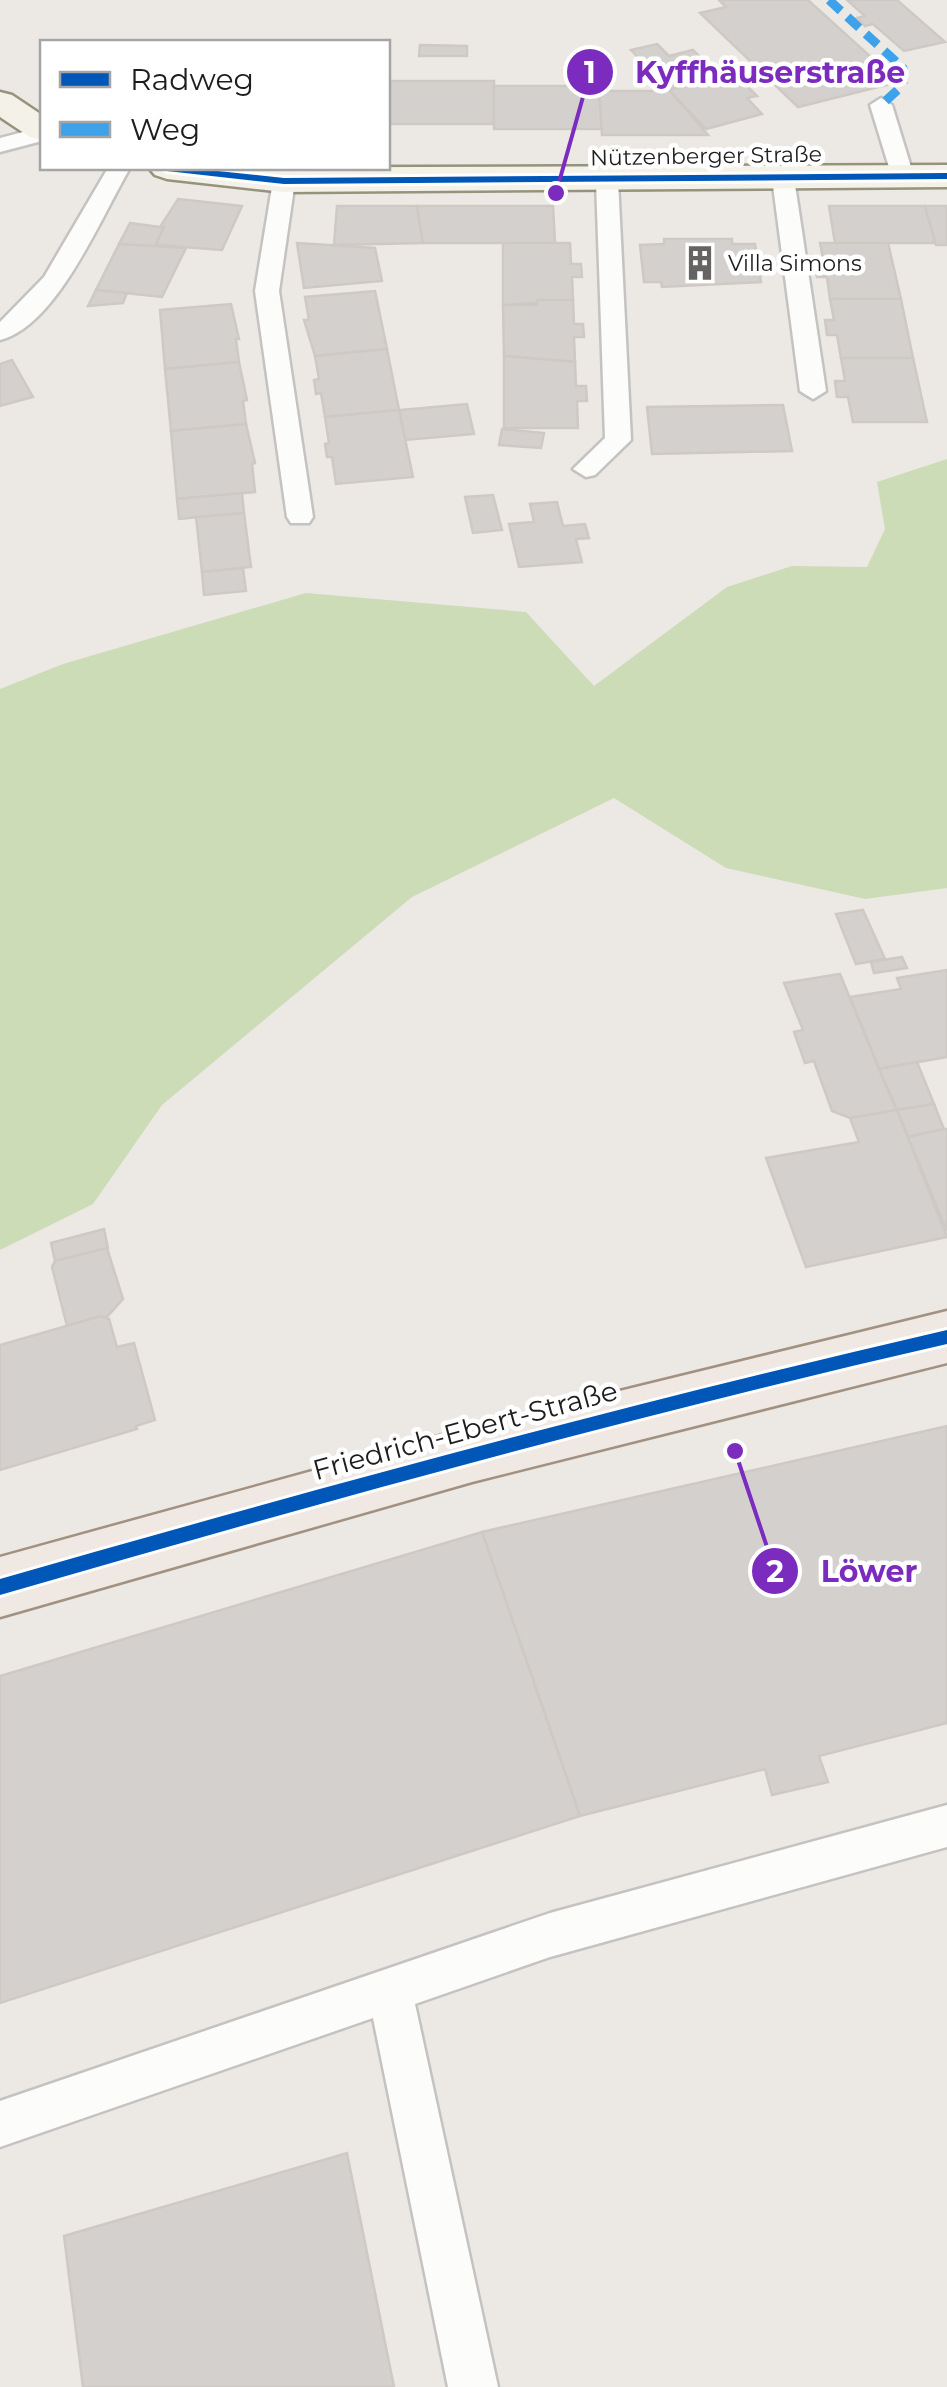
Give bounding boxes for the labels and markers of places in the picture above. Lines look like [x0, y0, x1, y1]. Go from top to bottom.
callout: Kyffhäuserstraße [565, 42, 925, 102]
building icon: Villa Simons [681, 244, 719, 282]
place label: Villa Simons [728, 250, 862, 277]
callout: Löwer [750, 1541, 937, 1601]

